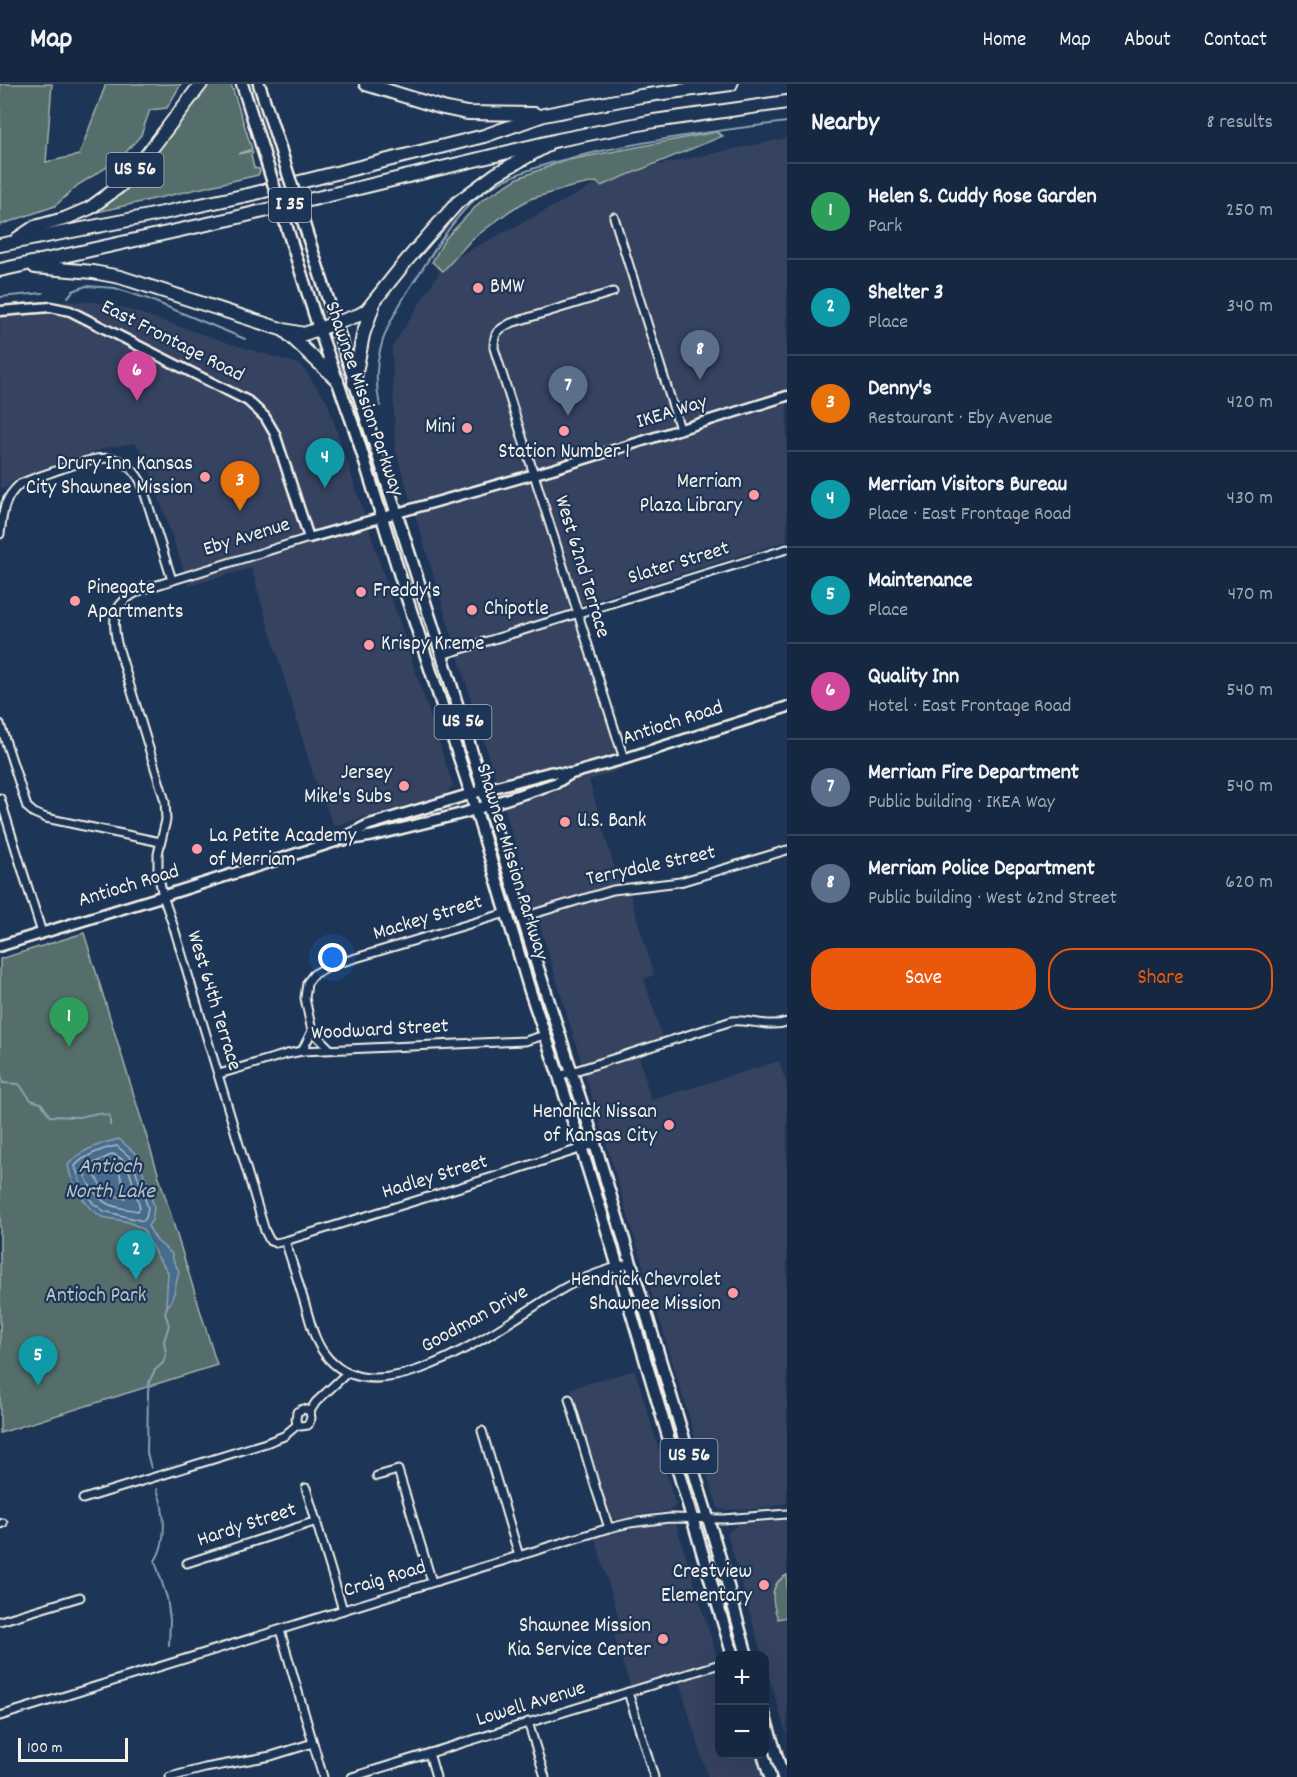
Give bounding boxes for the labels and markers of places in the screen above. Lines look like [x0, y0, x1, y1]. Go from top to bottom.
place label: BMW [490, 273, 525, 303]
marker: BMW [471, 281, 485, 295]
pin: 8 [680, 330, 720, 380]
pin: 6 [118, 352, 156, 401]
pin: 7 [548, 366, 588, 416]
place label: Mini [425, 413, 455, 443]
marker: Mini [460, 421, 474, 435]
marker: Station Number 1 [557, 424, 571, 438]
pin: 4 [306, 438, 344, 488]
place label: Station Number 1 [498, 438, 630, 468]
place label: Drury Inn Kansas City Shawnee Mission [26, 450, 193, 504]
pin: 3 [220, 462, 260, 511]
place label: Merriam Plaza Library [640, 468, 742, 522]
marker: Drury Inn Kansas City Shawnee Mission [198, 470, 212, 484]
marker: Merriam Plaza Library [747, 488, 761, 502]
place label: Pinegate Apartments [87, 574, 184, 628]
place label: Freddy's [373, 577, 441, 607]
marker: Freddy's [354, 585, 368, 599]
marker: Pinegate Apartments [68, 594, 82, 608]
place label: Chipotle [484, 595, 549, 625]
marker: Chipotle [465, 603, 479, 617]
place label: Krispy Kreme [381, 630, 485, 660]
marker: Krispy Kreme [362, 638, 376, 652]
place label: Jersey Mike's Subs [304, 759, 392, 813]
marker: Jersey Mike's Subs [397, 779, 411, 793]
place label: U.S. Bank [577, 807, 646, 837]
marker: U.S. Bank [558, 815, 572, 829]
place label: La Petite Academy of Merriam [209, 822, 357, 876]
marker: La Petite Academy of Merriam [190, 842, 204, 856]
pin: 1 [50, 998, 88, 1047]
place label: Hendrick Nissan of Kansas City [533, 1098, 657, 1152]
marker: Hendrick Nissan of Kansas City [662, 1118, 676, 1132]
pin: 2 [116, 1230, 156, 1280]
place label: Hendrick Chevrolet Shawnee Mission [571, 1266, 721, 1320]
marker: Hendrick Chevrolet Shawnee Mission [726, 1286, 740, 1300]
pin: 5 [18, 1336, 57, 1386]
place label: Crestview Elementary [661, 1558, 752, 1612]
marker: Crestview Elementary [757, 1578, 771, 1592]
place label: Shawnee Mission Kia Service Center [507, 1612, 651, 1666]
marker: Shawnee Mission Kia Service Center [656, 1632, 670, 1646]

